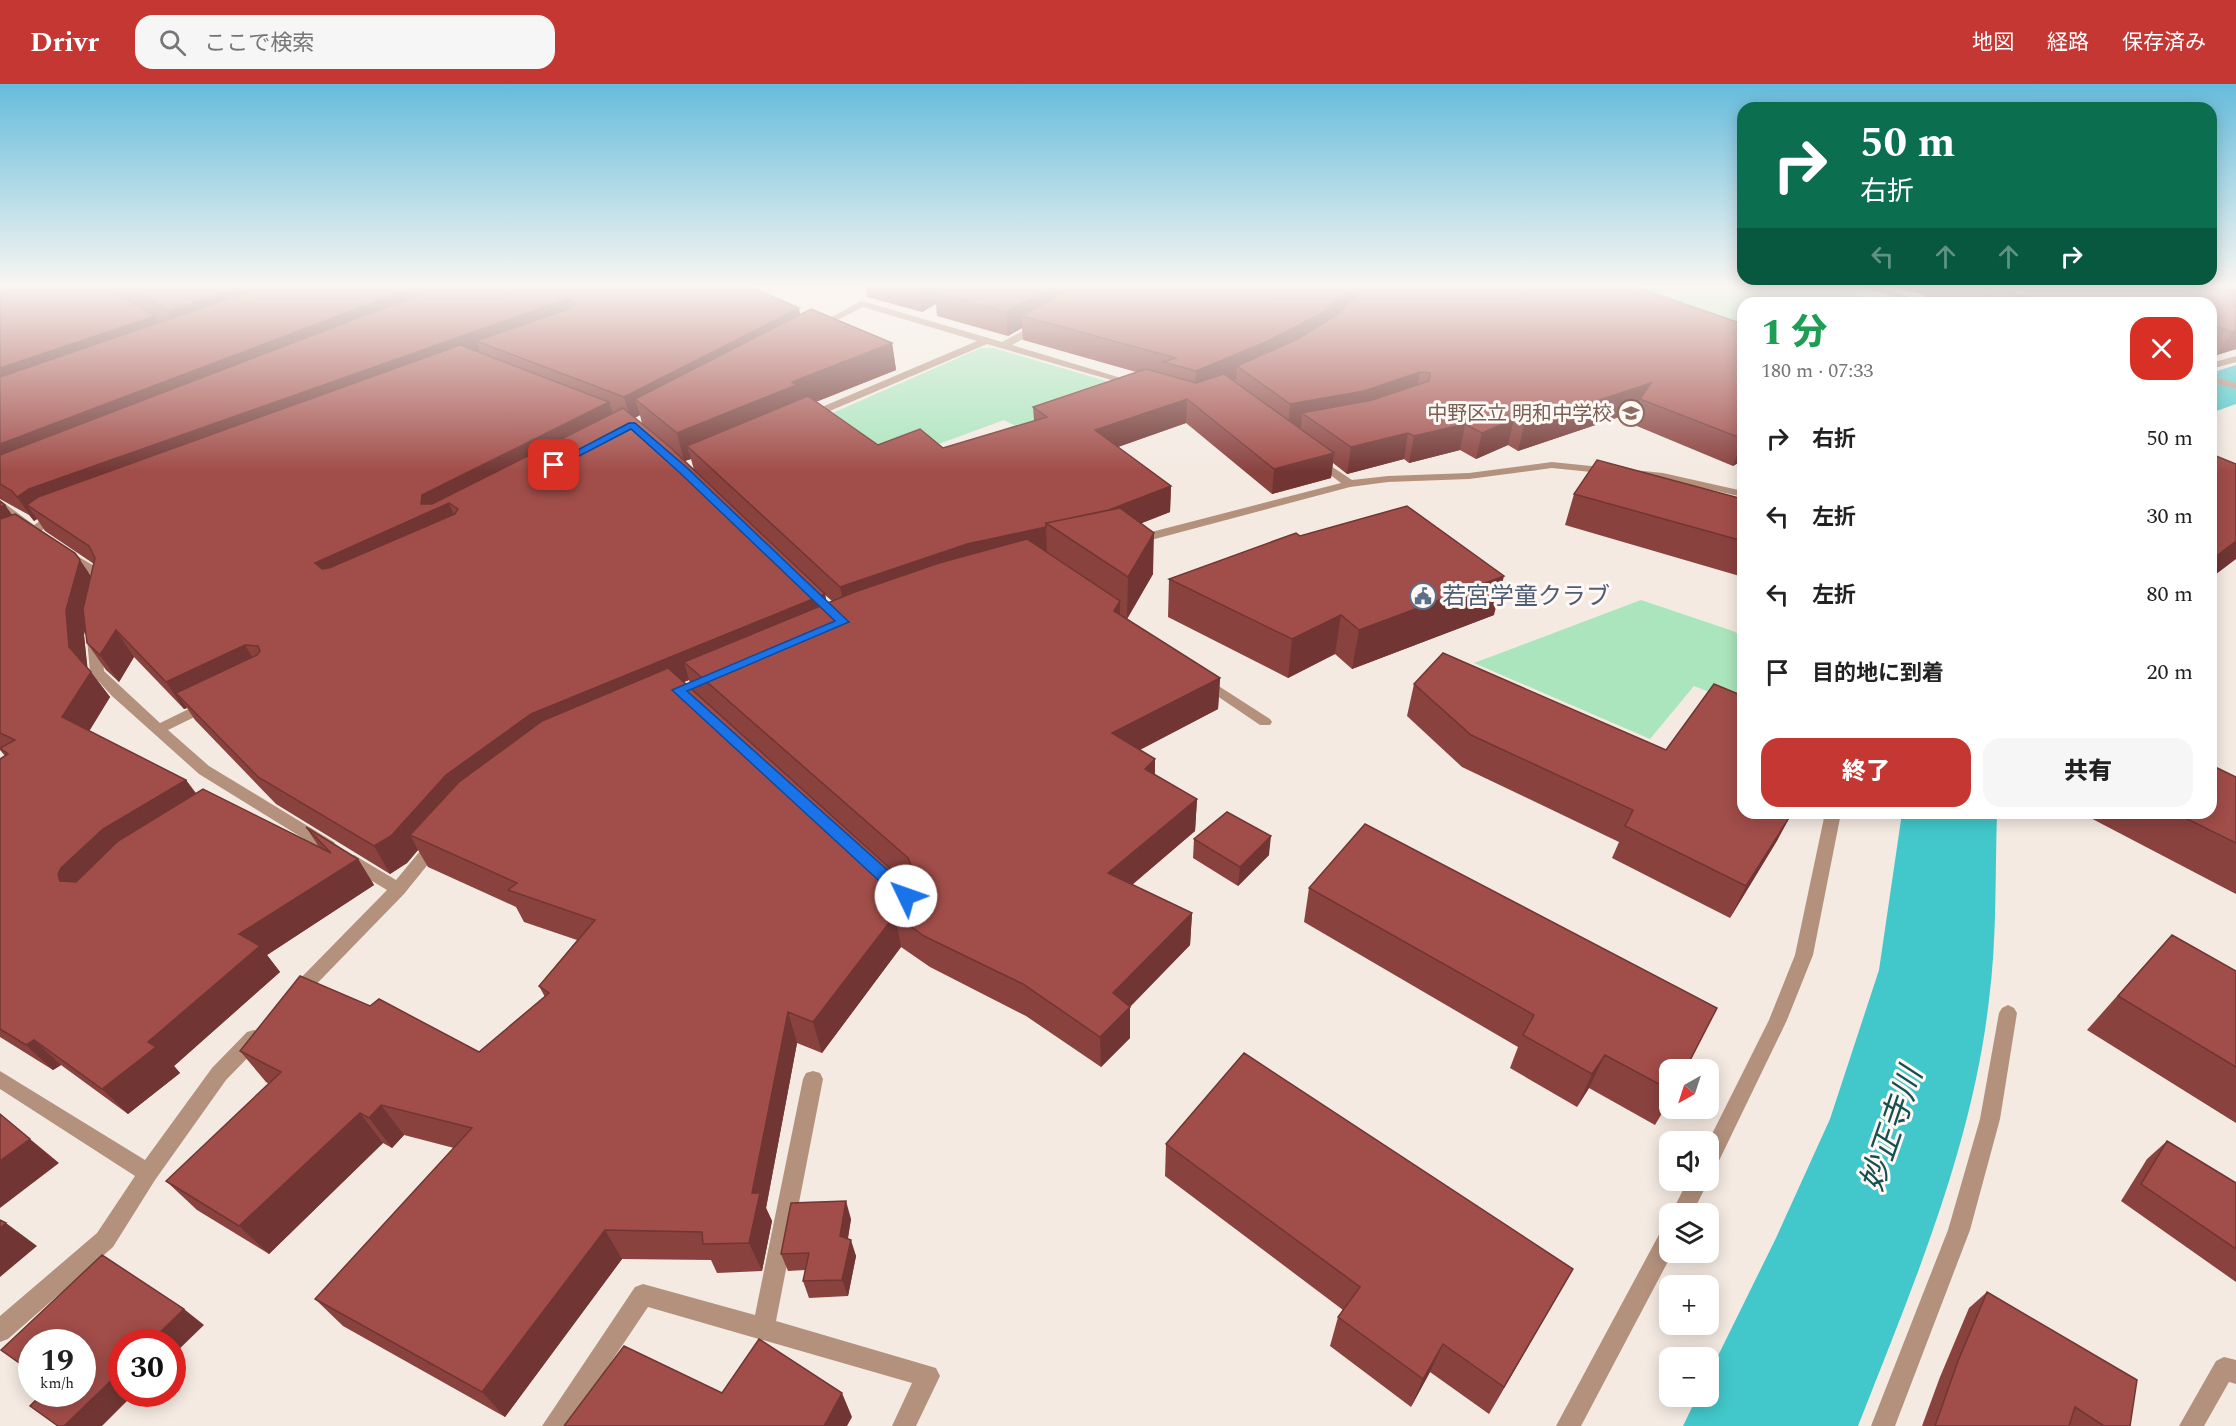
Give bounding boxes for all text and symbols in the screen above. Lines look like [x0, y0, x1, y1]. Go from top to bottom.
search box [135, 15, 555, 69]
text: Drivr [30, 21, 99, 64]
icon: search [156, 26, 189, 59]
text: ここで検索 [204, 27, 314, 60]
text: 地図 [1972, 27, 2014, 59]
text: 経路 [2047, 27, 2089, 59]
text: 保存済み [2122, 27, 2206, 59]
text: 50 m [1860, 112, 1955, 175]
icon: right [1761, 126, 1839, 204]
text: 右折 [1860, 171, 1914, 213]
icon: left [1866, 240, 1899, 273]
icon: ahead [1929, 240, 1962, 273]
icon: ahead [1992, 240, 2025, 273]
icon: right [2055, 240, 2088, 273]
text: 1 分 [1761, 306, 1828, 361]
button: close [2130, 317, 2193, 380]
text: 180 m · 07:33 [1761, 356, 1873, 386]
school or university icon: 中野区立 明和中学校 [1616, 398, 1646, 428]
place label: 中野区立 明和中学校 [1427, 399, 1612, 429]
icon: right [1761, 422, 1794, 455]
text: 50 m [2147, 422, 2193, 455]
text: 右折 [1812, 423, 1856, 456]
pin [528, 439, 579, 490]
icon: arrive [537, 448, 570, 481]
icon: left [1761, 500, 1794, 533]
text: 30 m [2147, 500, 2193, 533]
text: 左折 [1812, 501, 1856, 534]
icon: left [1761, 578, 1794, 611]
text: 80 m [2147, 578, 2193, 611]
place label: 若宮学童クラブ [1442, 579, 1610, 615]
text: 左折 [1812, 579, 1856, 612]
public building icon: 若宮学童クラブ [1408, 581, 1438, 611]
icon: arrive [1761, 656, 1794, 689]
text: 20 m [2147, 656, 2193, 689]
text: 目的地に到着 [1812, 657, 1944, 690]
button: 終了 [1761, 738, 1971, 807]
button: 共有 [1983, 738, 2193, 807]
position arrow [874, 864, 938, 928]
water label: 妙正寺川 [1848, 1058, 1937, 1198]
north arrow [1659, 1059, 1719, 1119]
map controls [1659, 1059, 1719, 1407]
button: sound [1659, 1131, 1719, 1191]
button: layers [1659, 1203, 1719, 1263]
button: + [1659, 1275, 1719, 1335]
speed limit sign: 30 [108, 1329, 186, 1407]
text: 19 [40, 1338, 74, 1384]
button: − [1659, 1347, 1719, 1407]
text: km/h [40, 1372, 74, 1395]

